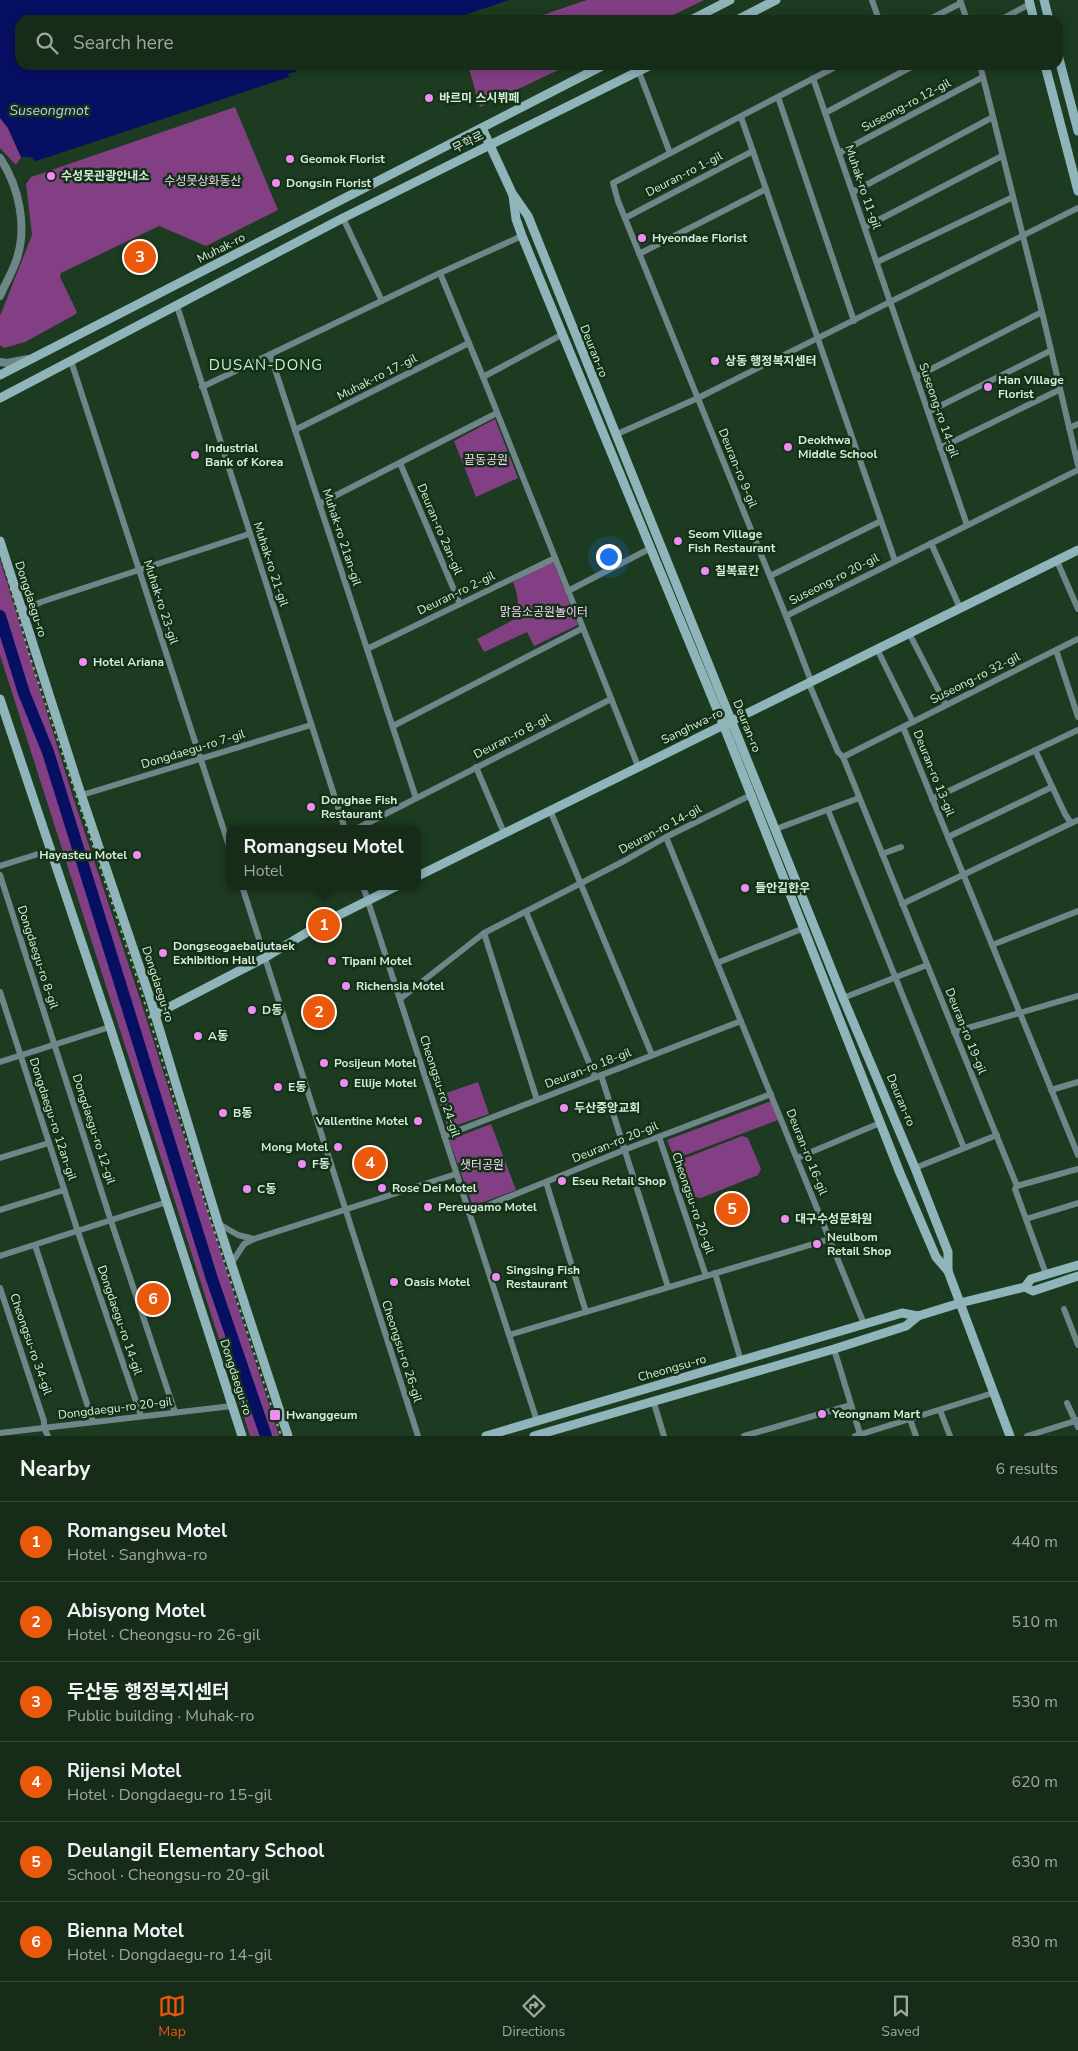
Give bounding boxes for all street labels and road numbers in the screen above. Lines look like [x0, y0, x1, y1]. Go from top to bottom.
street label: Suseong-ro 12-gil [859, 75, 954, 135]
street label: 무학로 [450, 127, 486, 157]
street label: Muhak-ro 11-gil [841, 143, 885, 232]
street label: Deuran-ro 1-gil [643, 148, 726, 200]
street label: Muhak-ro [194, 229, 248, 267]
street label: Deuran-ro [576, 322, 612, 380]
street label: Muhak-ro 17-gil [334, 350, 420, 404]
street label: Suseong-ro 14-gil [915, 361, 963, 460]
street label: Deuran-ro 9-gil [715, 426, 761, 511]
street label: Deuran-ro 2an-gil [414, 481, 467, 577]
street label: Muhak-ro 21an-gil [319, 486, 365, 588]
street label: Muhak-ro 21-gil [250, 520, 292, 609]
street label: Suseong-ro 20-gil [786, 549, 882, 609]
street label: Muhak-ro 23-gil [140, 558, 182, 647]
street label: Dongdaegu-ro [11, 559, 51, 639]
street label: Deuran-ro 2-gil [415, 567, 498, 619]
street label: Suseong-ro 32-gil [927, 648, 1023, 708]
street label: Deuran-ro [729, 697, 765, 755]
street label: Sanghwa-ro [659, 704, 726, 748]
street label: Deuran-ro 8-gil [471, 710, 554, 762]
street label: Dongdaegu-ro 7-gil [139, 725, 247, 772]
street label: Deuran-ro 13-gil [909, 728, 959, 819]
street label: Deuran-ro 14-gil [616, 800, 705, 858]
street label: Dongdaegu-ro 8-gil [14, 903, 62, 1011]
street label: Dongdaegu-ro [138, 944, 178, 1024]
street label: Deuran-ro 19-gil [941, 986, 991, 1077]
street label: Cheongsu-ro 24-gil [416, 1033, 464, 1139]
street label: Deuran-ro 18-gil [542, 1044, 634, 1092]
street label: Dongdaegu-ro 12an-gil [26, 1056, 81, 1183]
street label: Deuran-ro [883, 1071, 919, 1129]
street label: Dongdaegu-ro 12-gil [69, 1072, 120, 1187]
street label: Deuran-ro 16-gil [782, 1107, 832, 1198]
street label: Deuran-ro 20-gil [570, 1117, 661, 1167]
street label: Cheongsu-ro 20-gil [668, 1150, 718, 1256]
street label: Dongdaegu-ro 14-gil [94, 1263, 146, 1377]
street label: Cheongsu-ro 34-gil [6, 1291, 56, 1397]
street label: Cheongsu-ro 26-gil [378, 1298, 426, 1404]
street label: Dongdaegu-ro [216, 1337, 256, 1417]
street label: Cheongsu-ro [636, 1351, 708, 1385]
street label: Dongdaegu-ro 20-gil [57, 1393, 174, 1423]

